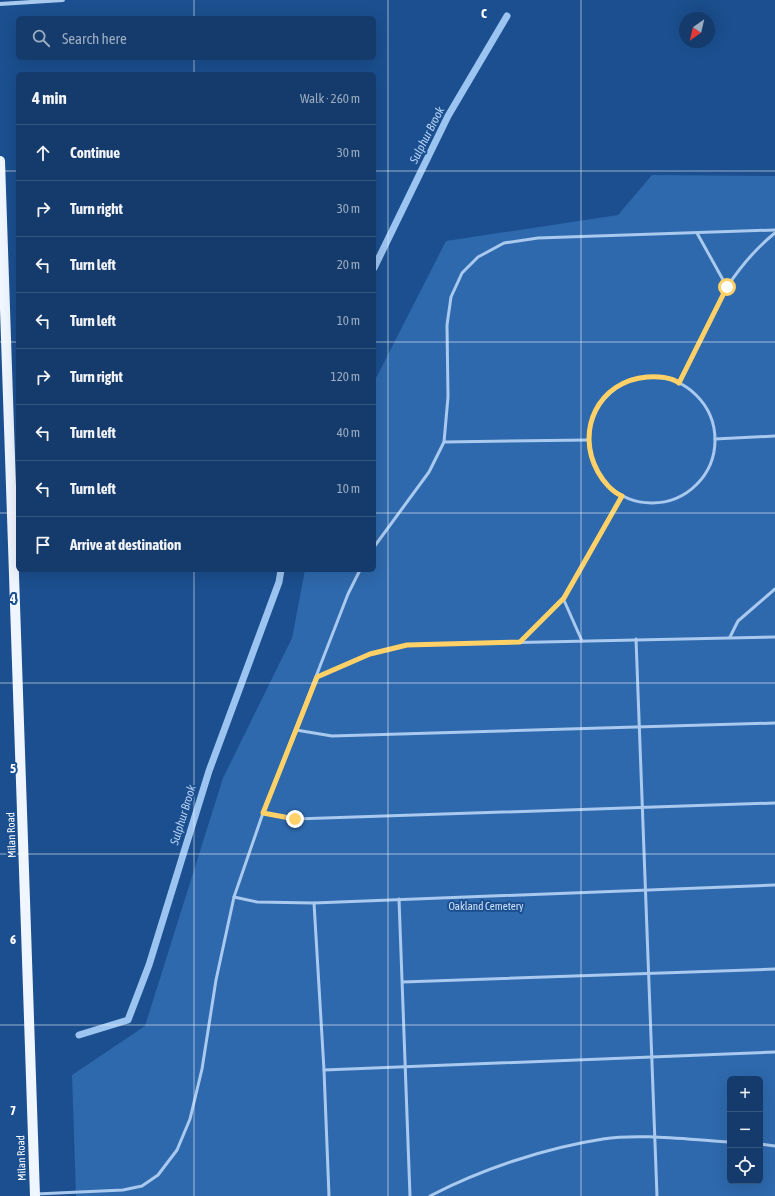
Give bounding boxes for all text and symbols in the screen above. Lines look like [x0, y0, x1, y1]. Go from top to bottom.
text: C [481, 6, 487, 21]
north arrow [679, 12, 715, 48]
search box [16, 16, 376, 60]
icon: search [30, 27, 52, 49]
text: Search here [62, 30, 127, 47]
text: 4 min [32, 88, 67, 108]
text: Walk · 260 m [300, 91, 360, 106]
water label: Sulphur Brook [406, 104, 448, 167]
icon: ahead [32, 142, 54, 164]
text: Continue [70, 144, 120, 161]
text: 30 m [337, 145, 360, 160]
icon: right [32, 198, 54, 220]
text: Turn right [70, 200, 123, 217]
text: 30 m [337, 201, 360, 216]
icon: left [32, 254, 54, 276]
text: Turn left [70, 256, 116, 273]
text: 20 m [337, 257, 360, 272]
route start [718, 278, 736, 296]
icon: left [32, 310, 54, 332]
text: Turn left [70, 312, 116, 329]
text: 10 m [337, 313, 360, 328]
icon: right [32, 366, 54, 388]
text: Turn right [70, 368, 123, 385]
text: 120 m [331, 369, 360, 384]
icon: left [32, 422, 54, 444]
text: Turn left [70, 424, 116, 441]
text: 40 m [337, 425, 360, 440]
icon: left [32, 478, 54, 500]
text: Turn left [70, 480, 116, 497]
text: 10 m [337, 481, 360, 496]
icon: arrive [32, 534, 54, 556]
text: Arrive at destination [70, 536, 181, 553]
text: 4 [9, 591, 16, 606]
text: 5 [10, 761, 16, 776]
water label: Sulphur Brook [167, 783, 199, 848]
route end [286, 810, 304, 828]
street label: Milan Road [4, 812, 18, 858]
park label: Oakland Cemetery [448, 900, 524, 912]
text: 6 [10, 932, 16, 947]
map controls [727, 1076, 763, 1184]
button: + [727, 1076, 763, 1112]
text: 7 [10, 1103, 16, 1118]
button: − [727, 1112, 763, 1148]
street label: Milan Road [14, 1135, 28, 1181]
button: locate [727, 1148, 763, 1184]

